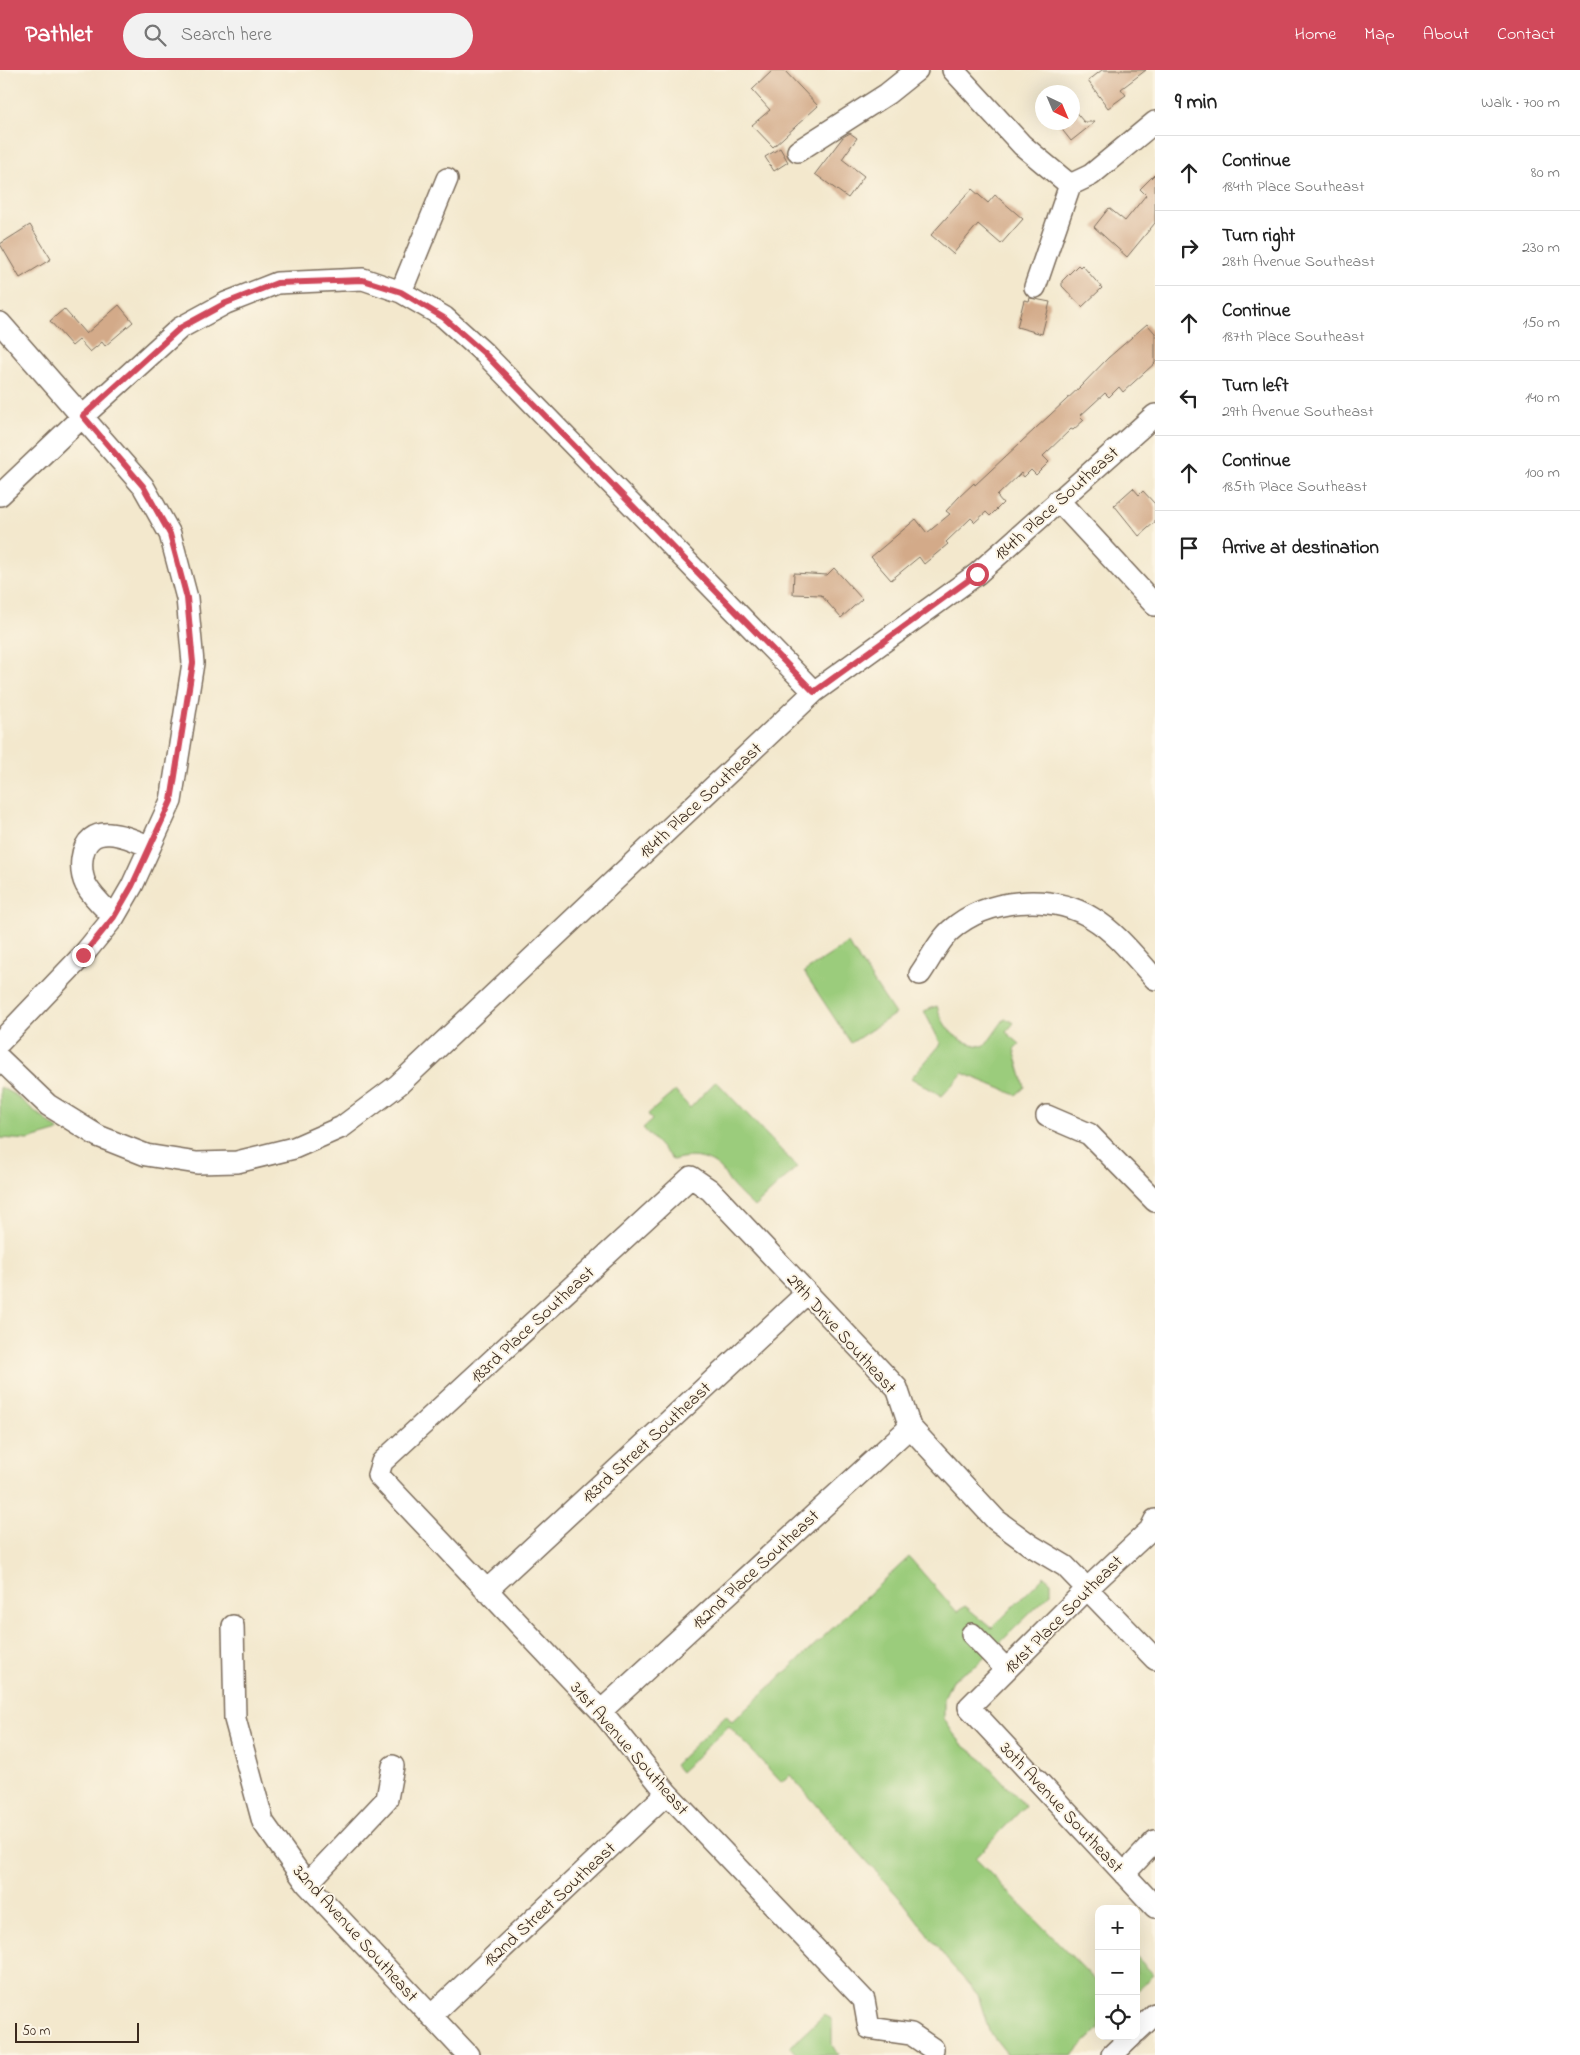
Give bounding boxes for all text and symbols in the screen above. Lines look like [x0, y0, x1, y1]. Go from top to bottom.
search box [123, 13, 473, 58]
text: Pathlet [25, 18, 93, 53]
icon: search [141, 21, 169, 49]
text: Search here [181, 22, 272, 49]
text: Home [1295, 22, 1336, 48]
text: Map [1364, 22, 1395, 48]
text: About [1423, 22, 1469, 48]
text: Contact [1497, 22, 1555, 48]
north arrow [1035, 85, 1080, 130]
text: 9 min [1175, 88, 1217, 118]
text: Walk · 700 m [1481, 91, 1560, 115]
text: Continue [1222, 148, 1290, 175]
icon: ahead [1175, 159, 1203, 187]
text: 80 m [1531, 161, 1560, 185]
text: 184th Place Southeast [1222, 175, 1365, 199]
text: Turn right [1222, 223, 1295, 250]
icon: right [1175, 234, 1203, 262]
text: 230 m [1522, 236, 1560, 260]
text: 28th Avenue Southeast [1222, 250, 1375, 274]
text: Continue [1222, 298, 1290, 325]
icon: ahead [1175, 309, 1203, 337]
text: 150 m [1522, 311, 1560, 335]
text: 187th Place Southeast [1222, 325, 1365, 349]
text: Turn left [1222, 373, 1289, 400]
icon: left [1175, 384, 1203, 412]
text: 140 m [1525, 386, 1560, 410]
text: 29th Avenue Southeast [1222, 400, 1374, 424]
street label: 184th Place Southeast [989, 441, 1126, 568]
text: Continue [1222, 448, 1290, 475]
icon: ahead [1175, 459, 1203, 487]
text: 100 m [1525, 461, 1560, 485]
text: 185th Place Southeast [1222, 475, 1367, 499]
icon: arrive [1175, 534, 1203, 562]
text: Arrive at destination [1222, 535, 1379, 562]
route start [966, 563, 989, 586]
street label: 184th Place Southeast [634, 737, 769, 866]
route end [72, 944, 95, 967]
street label: 183rd Place Southeast [465, 1261, 601, 1390]
street label: 29th Drive Southeast [779, 1268, 902, 1400]
street label: 183rd Street Southeast [577, 1376, 718, 1511]
street label: 182nd Place Southeast [687, 1504, 826, 1637]
street label: 181st Place Southeast [999, 1550, 1130, 1681]
street label: 31st Avenue Southeast [563, 1677, 694, 1822]
street label: 30th Avenue Southeast [993, 1737, 1128, 1880]
street label: 182nd Street Southeast [478, 1837, 623, 1974]
street label: 32nd Avenue Southeast [286, 1860, 423, 2009]
map controls [1095, 1905, 1140, 2040]
button: + [1095, 1905, 1140, 1950]
button: − [1095, 1950, 1140, 1995]
button: locate [1095, 1995, 1140, 2040]
scale bar [15, 2020, 139, 2043]
text: 50 m [22, 2021, 50, 2042]

